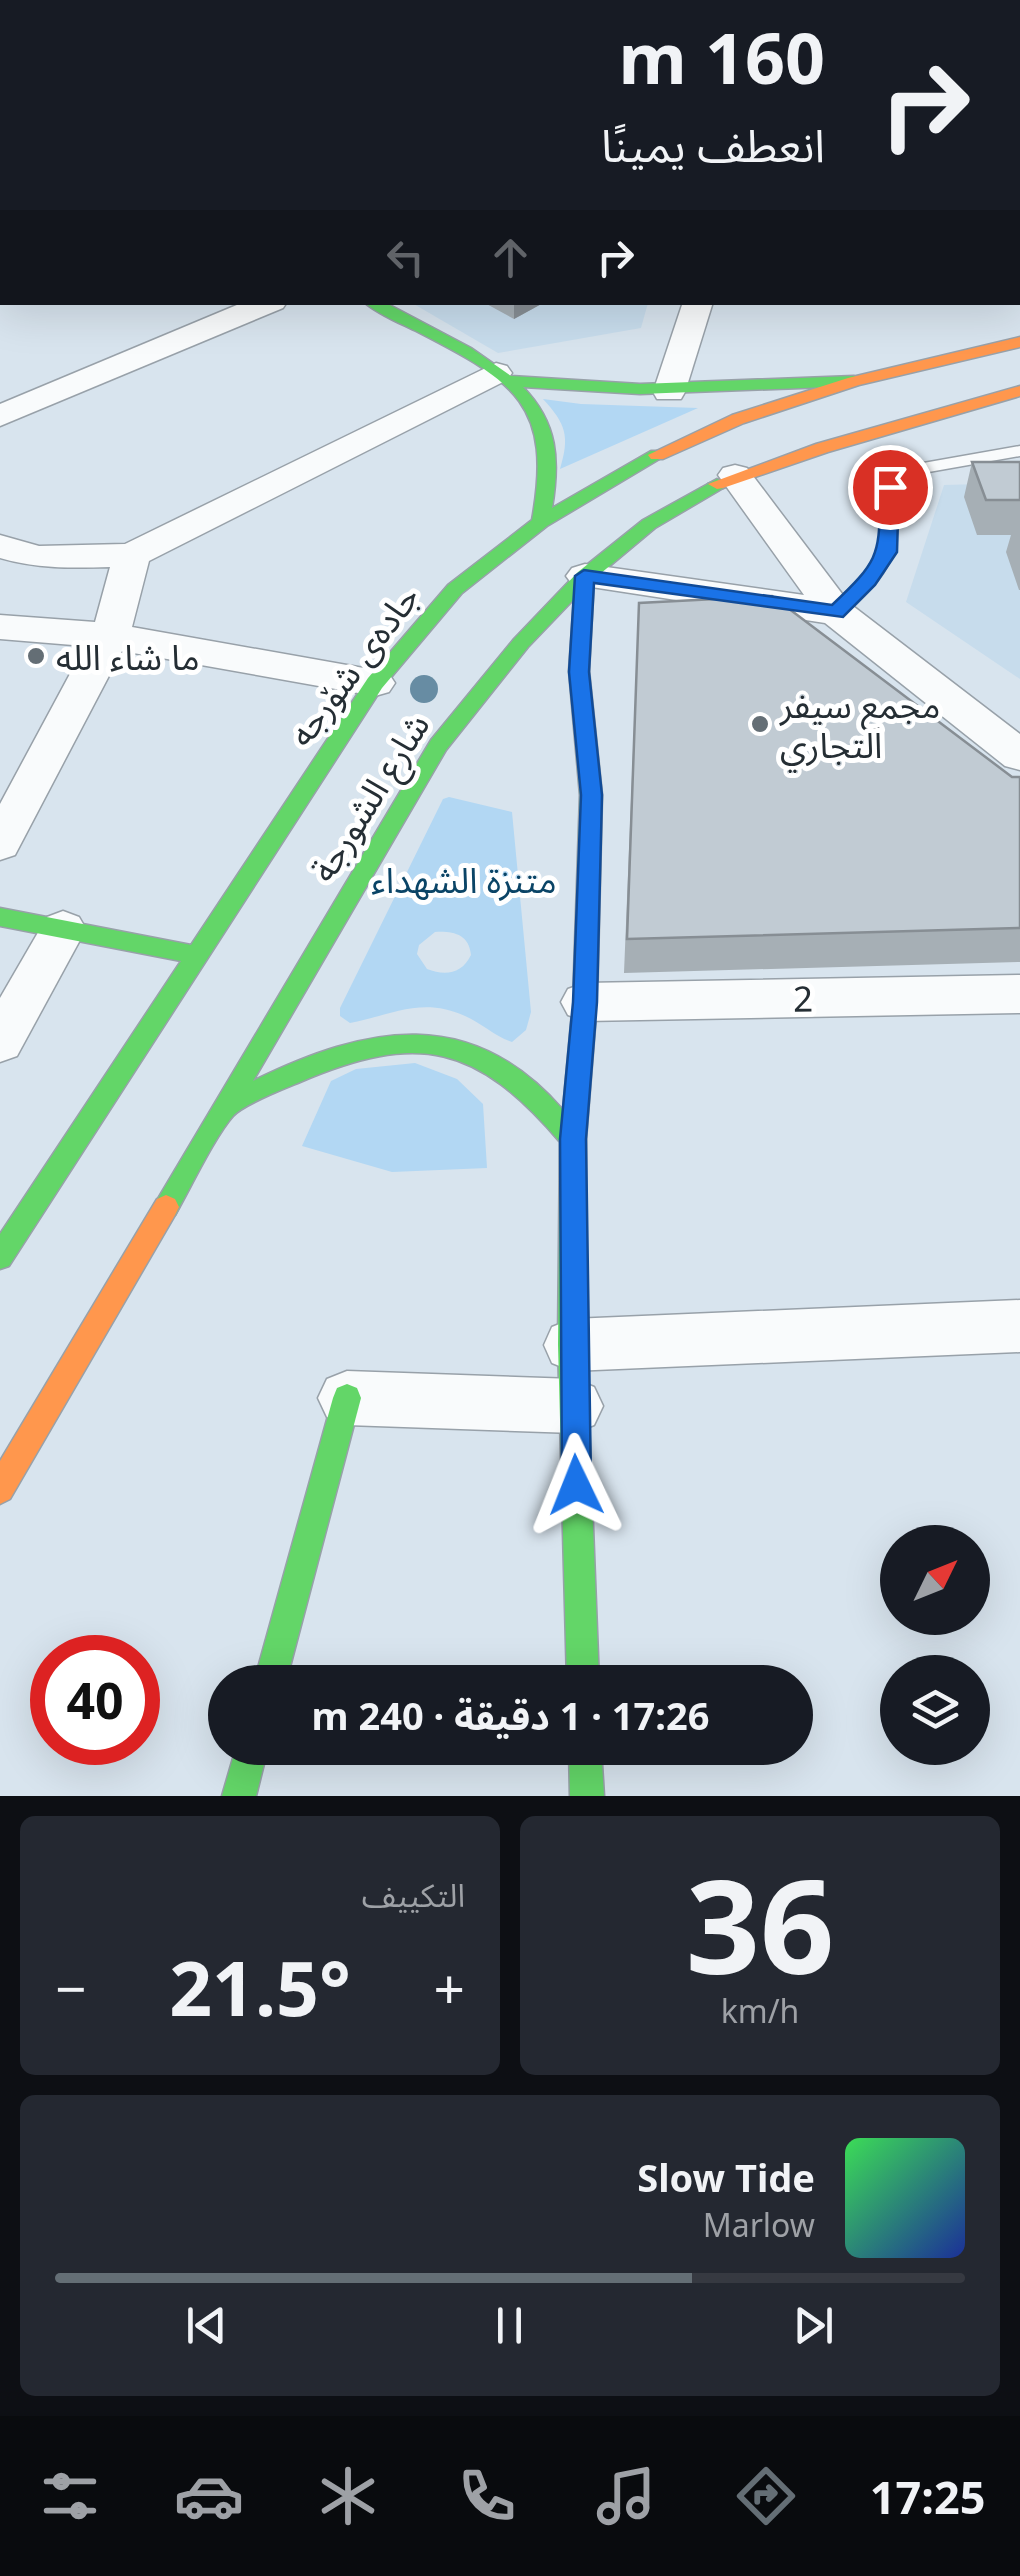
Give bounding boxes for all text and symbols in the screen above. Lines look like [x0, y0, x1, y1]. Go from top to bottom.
text: 160 m [618, 9, 825, 105]
icon: right [860, 40, 990, 170]
text: انعطف يمينًا [601, 114, 825, 175]
icon: left [378, 230, 433, 285]
icon: ahead [483, 230, 538, 285]
icon: right [588, 230, 643, 285]
pin [848, 445, 933, 530]
icon: arrive [863, 460, 918, 515]
street label: جادەی شۆرجە [277, 575, 429, 755]
place label: ما شاء الله [56, 633, 200, 680]
marker: ما شاء الله [25, 645, 47, 667]
place label: مجمع سيفر التجاري [779, 681, 940, 773]
street label: شارع الشورجة [299, 704, 443, 892]
marker: مجمع سيفر التجاري [749, 713, 771, 735]
park label: متنزة الشهداء [371, 856, 557, 903]
street label: 2 [793, 974, 813, 1022]
position arrow [524, 1433, 628, 1537]
north arrow [880, 1525, 990, 1635]
map controls [880, 1525, 990, 1765]
speed limit sign: 40 [30, 1635, 160, 1765]
button: layers [880, 1655, 990, 1765]
text: 17:26 · 1 دقيقة · 240 m [312, 1689, 709, 1741]
text: 36 [686, 1835, 834, 2012]
text: التكييف [362, 1873, 465, 1916]
text: 21.5° [169, 1936, 351, 2038]
text: − [55, 1950, 86, 2025]
text: + [434, 1950, 465, 2025]
text: km/h [721, 1989, 799, 2032]
text: Slow Tide [637, 2151, 815, 2203]
text: Marlow [703, 2203, 815, 2246]
icon: previous [179, 2298, 234, 2353]
icon: pause [482, 2298, 537, 2353]
icon: next [786, 2298, 841, 2353]
icon: filters [35, 2461, 105, 2531]
icon: car [174, 2461, 244, 2531]
icon: climate [313, 2461, 383, 2531]
icon: phone [452, 2461, 522, 2531]
icon: music [591, 2461, 661, 2531]
icon: directions [731, 2461, 801, 2531]
text: 17:25 [870, 2466, 985, 2527]

